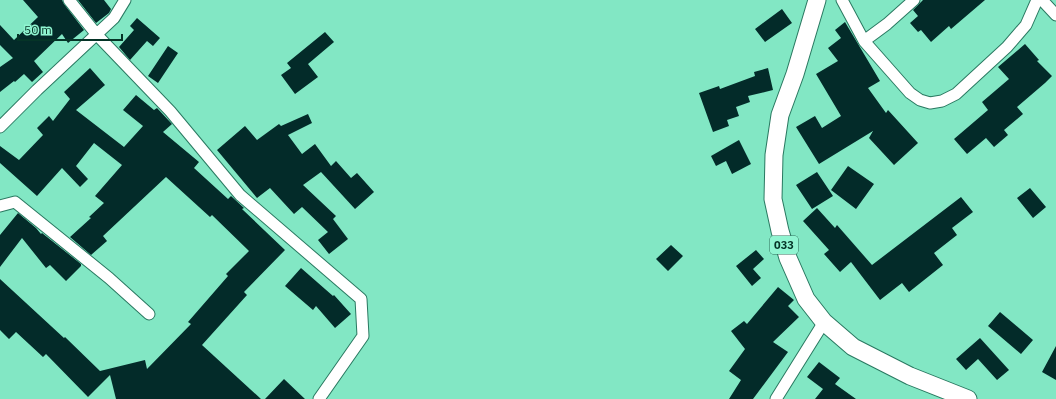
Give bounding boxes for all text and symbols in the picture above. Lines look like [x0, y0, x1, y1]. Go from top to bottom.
scale bar [18, 16, 122, 42]
text: 50 m [24, 22, 52, 37]
road number: 033 [770, 236, 798, 254]

